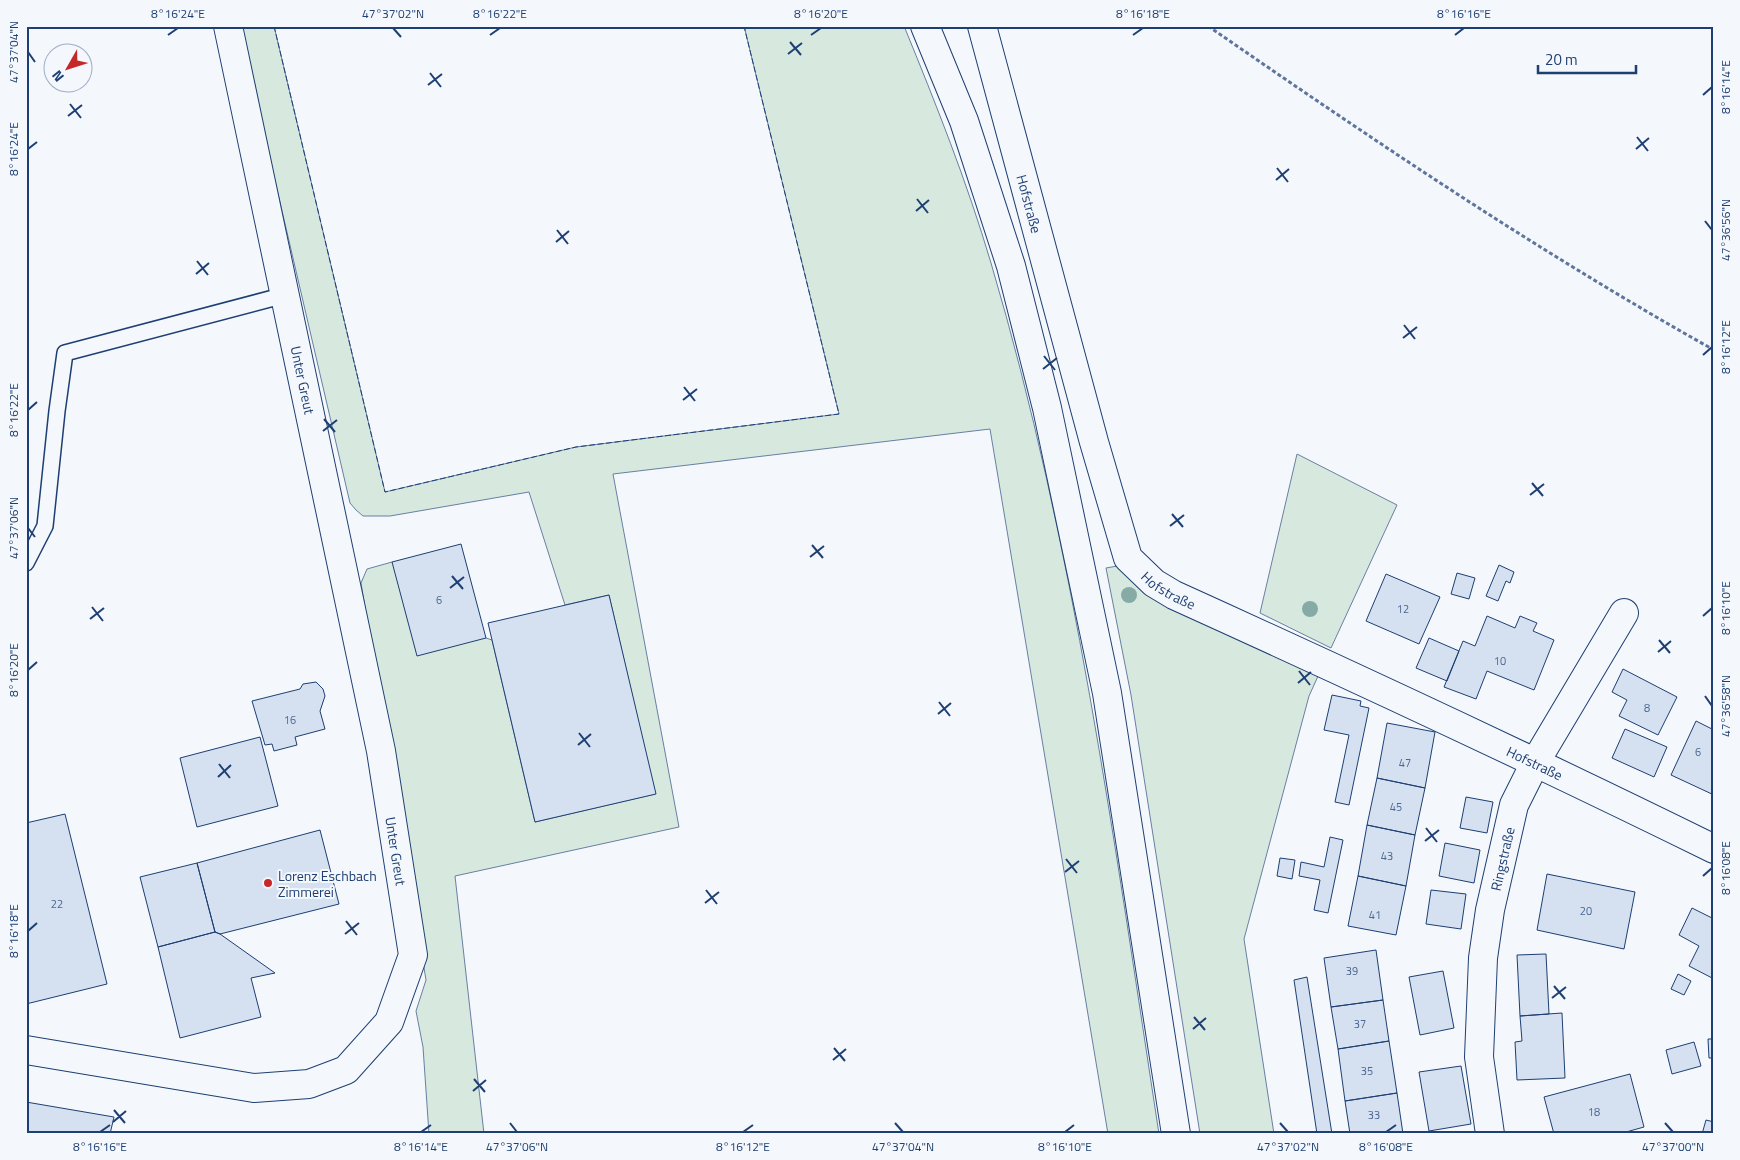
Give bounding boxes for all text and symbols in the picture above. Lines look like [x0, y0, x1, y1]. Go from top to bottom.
text: 8°16'24"E [151, 4, 205, 23]
text: 47°37'02"N [362, 4, 424, 23]
text: 8°16'22"E [473, 4, 527, 23]
text: 8°16'20"E [794, 4, 848, 23]
text: 8°16'18"E [1116, 4, 1170, 23]
text: 8°16'16"E [1437, 4, 1491, 23]
text: 47°37'04"N [4, 21, 23, 83]
north arrow [42, 42, 92, 92]
scale bar [1538, 42, 1635, 74]
text: 20 m [1545, 48, 1578, 71]
text: 8°16'14"E [1716, 60, 1735, 114]
text: N [46, 66, 69, 87]
text: 8°16'24"E [4, 122, 23, 176]
street label: Hofstraße [1012, 172, 1048, 235]
text: 47°36'56"N [1716, 199, 1735, 261]
text: 8°16'12"E [1716, 320, 1735, 374]
street label: Unter Greut [286, 344, 320, 416]
text: 8°16'22"E [4, 383, 23, 437]
text: 47°37'06"N [4, 497, 23, 559]
street label: Hofstraße [1137, 566, 1199, 614]
text: 8°16'10"E [1716, 581, 1735, 635]
house number: 6 [436, 592, 442, 608]
house number: 12 [1397, 601, 1409, 617]
text: 8°16'20"E [4, 643, 23, 697]
house number: 10 [1494, 653, 1506, 669]
text: 47°36'58"N [1716, 675, 1735, 737]
house number: 8 [1644, 700, 1650, 716]
house number: 16 [284, 712, 296, 728]
street label: Hofstraße [1503, 740, 1567, 785]
house number: 6 [1695, 744, 1701, 760]
house number: 47 [1399, 755, 1411, 771]
house number: 45 [1390, 799, 1402, 815]
street label: Unter Greut [380, 815, 412, 887]
street label: Ringstraße [1484, 825, 1519, 893]
text: 8°16'08"E [1716, 841, 1735, 895]
house number: 43 [1381, 848, 1393, 864]
place label: Lorenz Eschbach Zimmerei [278, 865, 377, 902]
marker: Lorenz Eschbach Zimmerei [262, 877, 274, 889]
house number: 22 [51, 896, 63, 912]
house number: 20 [1580, 903, 1592, 919]
text: 8°16'18"E [4, 904, 23, 958]
house number: 41 [1369, 907, 1381, 923]
house number: 39 [1346, 963, 1358, 979]
house number: 37 [1354, 1016, 1366, 1032]
house number: 35 [1361, 1063, 1373, 1079]
house number: 18 [1588, 1104, 1600, 1120]
house number: 33 [1368, 1107, 1380, 1123]
text: 8°16'16"E [73, 1137, 127, 1156]
text: 8°16'14"E [394, 1137, 448, 1156]
text: 47°37'06"N [486, 1137, 548, 1156]
text: 8°16'12"E [716, 1137, 770, 1156]
text: 47°37'04"N [872, 1137, 934, 1156]
text: 8°16'10"E [1038, 1137, 1092, 1156]
text: 47°37'02"N [1257, 1137, 1319, 1156]
text: 8°16'08"E [1359, 1137, 1413, 1156]
text: 47°37'00"N [1642, 1137, 1704, 1156]

